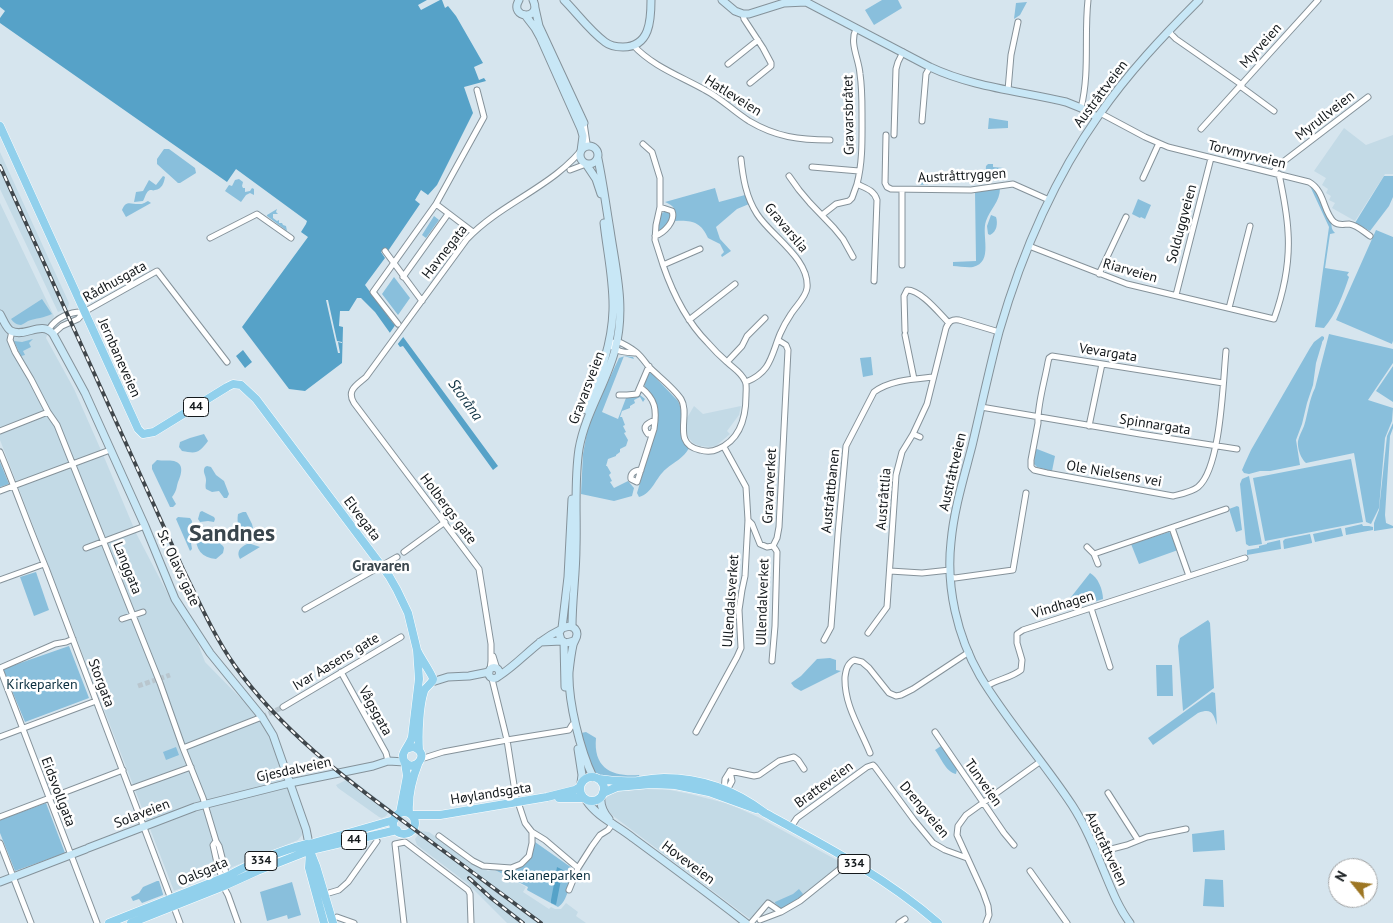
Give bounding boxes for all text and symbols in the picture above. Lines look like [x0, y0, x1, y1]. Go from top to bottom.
street label: Myrveien [1236, 20, 1286, 72]
street label: Austråttveien [1070, 57, 1132, 131]
street label: Hatleveien [701, 72, 765, 120]
street label: Gravarsbråtet [840, 75, 858, 155]
street label: Myrullveien [1292, 88, 1358, 144]
street label: Torvmyrveien [1206, 137, 1288, 173]
street label: Austråttryggen [917, 165, 1007, 187]
street label: Solduggveien [1163, 183, 1201, 265]
street label: Gravarslia [760, 200, 812, 256]
street label: Havnegata [419, 222, 471, 282]
street label: Riarveien [1101, 255, 1159, 287]
street label: Rådhusgata [80, 258, 150, 306]
street label: Jernbaneveien [94, 316, 144, 400]
street label: Vevargata [1078, 340, 1138, 366]
street label: Gravarsveien [565, 349, 609, 427]
water label: Storåna [444, 376, 486, 424]
road number: 44 [184, 398, 208, 417]
street label: Spinnargata [1118, 411, 1192, 439]
street label: Austråttveien [936, 431, 970, 513]
street label: Gravarverket [760, 448, 780, 524]
street label: Austråttbanen [818, 448, 844, 534]
street label: Ole Nielsens vei [1065, 457, 1163, 491]
street label: Austråttlia [873, 467, 895, 531]
street label: Holbergs gate [416, 471, 480, 547]
street label: Elvegata [340, 493, 384, 545]
district label: Sandnes [189, 520, 275, 548]
street label: St. Olavs gate [153, 527, 203, 609]
street label: Langgata [109, 539, 145, 597]
street label: Ullendalsverket [719, 554, 743, 648]
district label: Gravaren [352, 558, 410, 576]
street label: Ullendalverket [753, 558, 773, 646]
street label: Vindhagen [1030, 588, 1096, 622]
street label: Ivar Aasens gate [290, 630, 382, 694]
street label: Storgata [84, 656, 118, 710]
park label: Kirkeparken [6, 677, 78, 693]
street label: Vågsgata [355, 683, 395, 739]
street label: Gjesdalveien [255, 754, 333, 786]
street label: Eidsvollgata [37, 755, 79, 829]
street label: Tunveien [961, 756, 1005, 810]
street label: Bratteveien [791, 758, 857, 812]
street label: Drengveien [896, 778, 952, 842]
street label: Høylandsgata [449, 779, 533, 809]
street label: Solaveien [112, 796, 172, 832]
street label: Austråttveien [1082, 809, 1130, 889]
road number: 44 [342, 830, 366, 850]
street label: Hoveveien [658, 838, 718, 888]
road number: 334 [245, 851, 277, 870]
street label: Oalsgata [175, 854, 231, 890]
road number: 334 [838, 854, 870, 874]
north arrow [1328, 858, 1378, 908]
park label: Skeianeparken [503, 868, 591, 884]
text: N [1331, 868, 1351, 885]

